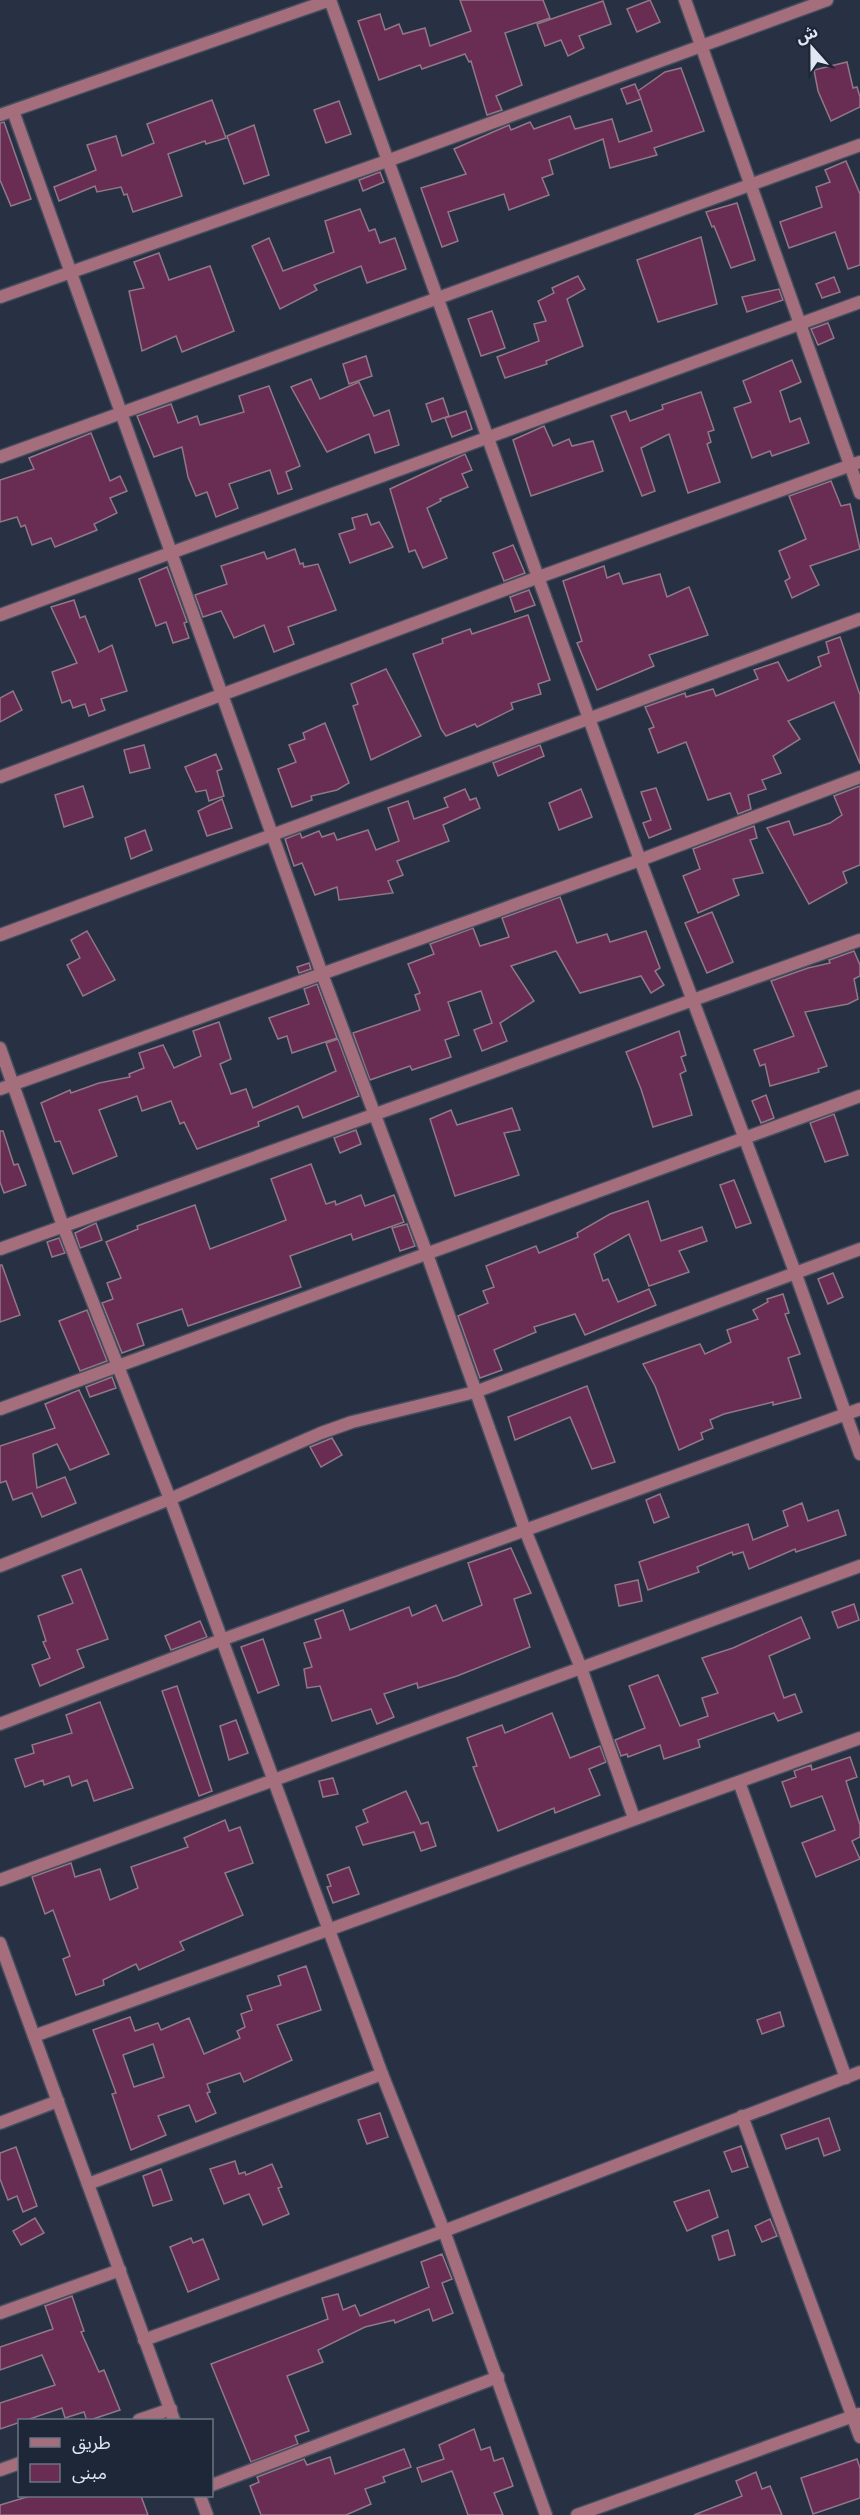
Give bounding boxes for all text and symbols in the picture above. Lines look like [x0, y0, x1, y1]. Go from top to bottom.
north arrow [782, 18, 842, 78]
text: ش [793, 22, 821, 47]
legend [18, 2419, 213, 2497]
text: طريق [72, 2432, 111, 2454]
text: مبنى [72, 2462, 107, 2484]

